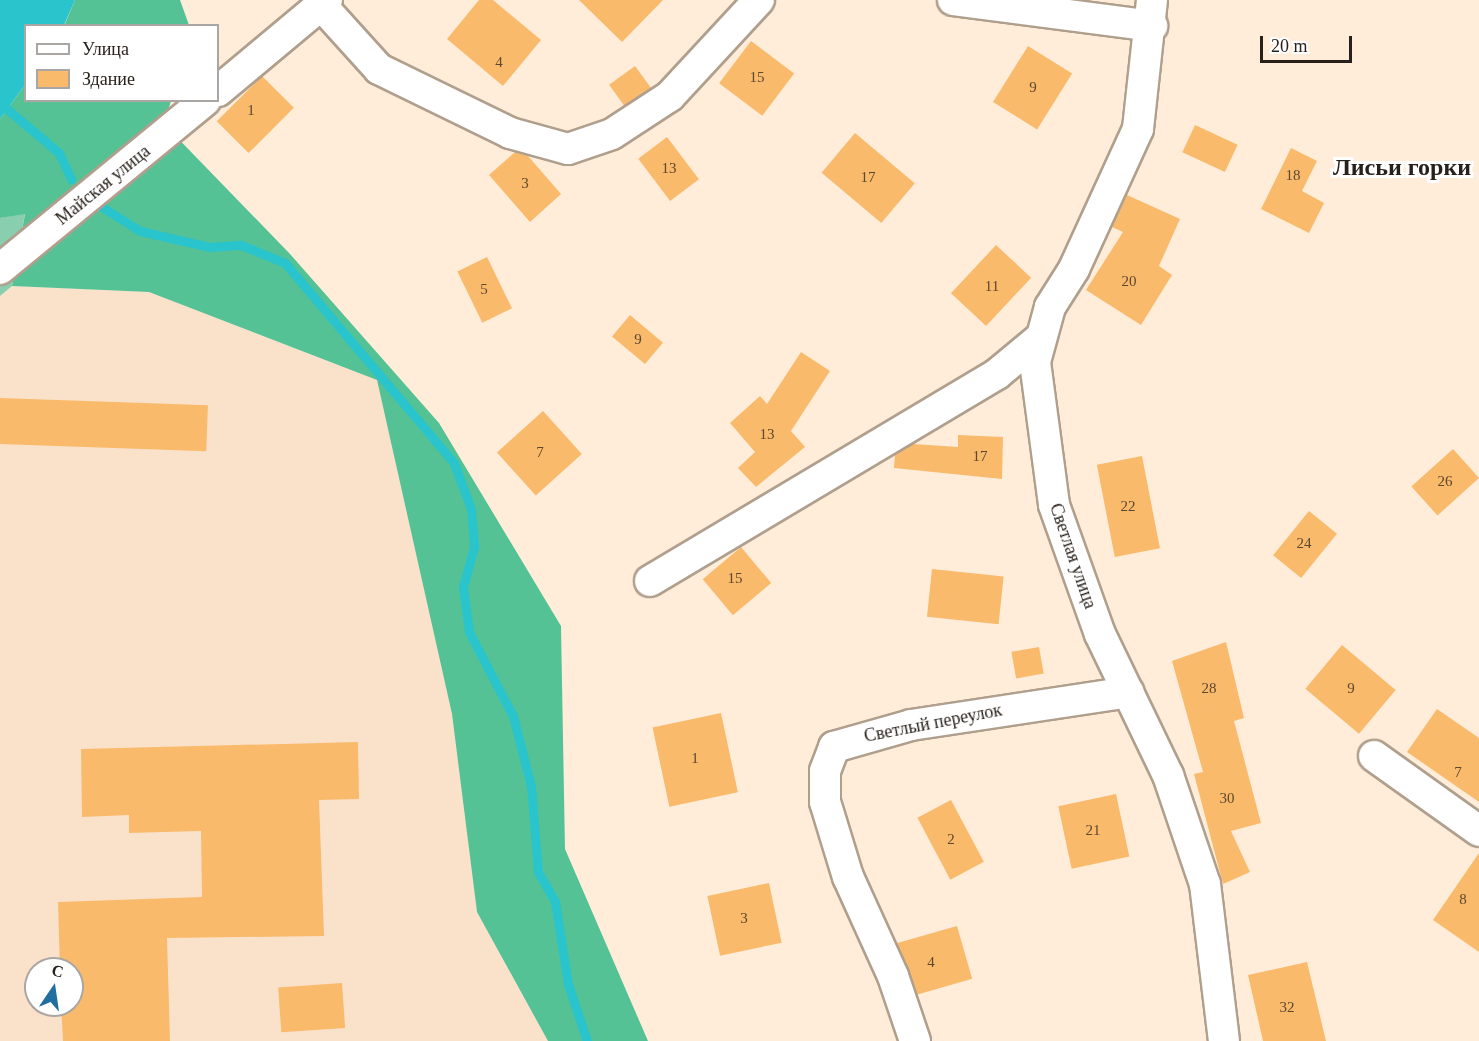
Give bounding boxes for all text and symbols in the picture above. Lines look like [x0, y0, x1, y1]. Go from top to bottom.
legend [24, 24, 219, 102]
scale bar [1263, 24, 1354, 62]
text: 20 m [1271, 36, 1308, 56]
text: Улица [82, 39, 129, 59]
house number: 4 [495, 54, 503, 72]
text: Здание [82, 69, 135, 89]
house number: 15 [750, 69, 764, 87]
house number: 9 [1029, 79, 1037, 97]
house number: 1 [247, 102, 255, 120]
street label: Майская улица [51, 140, 155, 230]
district label: Лисьи горки [1333, 154, 1471, 182]
house number: 13 [662, 160, 676, 178]
house number: 18 [1286, 167, 1300, 185]
house number: 17 [860, 169, 876, 187]
house number: 3 [521, 175, 529, 193]
house number: 20 [1122, 273, 1136, 291]
house number: 11 [985, 278, 999, 296]
house number: 5 [480, 281, 488, 299]
house number: 9 [634, 331, 642, 349]
house number: 13 [760, 426, 774, 444]
house number: 7 [536, 444, 544, 462]
house number: 17 [972, 448, 988, 466]
house number: 26 [1438, 473, 1452, 491]
house number: 22 [1120, 498, 1136, 516]
street label: Светлая улица [1045, 500, 1101, 612]
house number: 24 [1296, 535, 1312, 553]
house number: 15 [728, 570, 742, 588]
house number: 28 [1202, 680, 1216, 698]
house number: 9 [1347, 680, 1355, 698]
street label: Светлый переулок [862, 699, 1004, 747]
house number: 1 [691, 750, 699, 768]
house number: 7 [1454, 764, 1462, 782]
house number: 30 [1220, 790, 1234, 808]
house number: 21 [1086, 822, 1100, 840]
house number: 2 [947, 831, 955, 849]
house number: 8 [1459, 891, 1467, 909]
house number: 3 [740, 910, 748, 928]
house number: 4 [927, 954, 935, 972]
north arrow [24, 957, 84, 1017]
text: С [50, 961, 65, 981]
house number: 32 [1280, 999, 1294, 1017]

